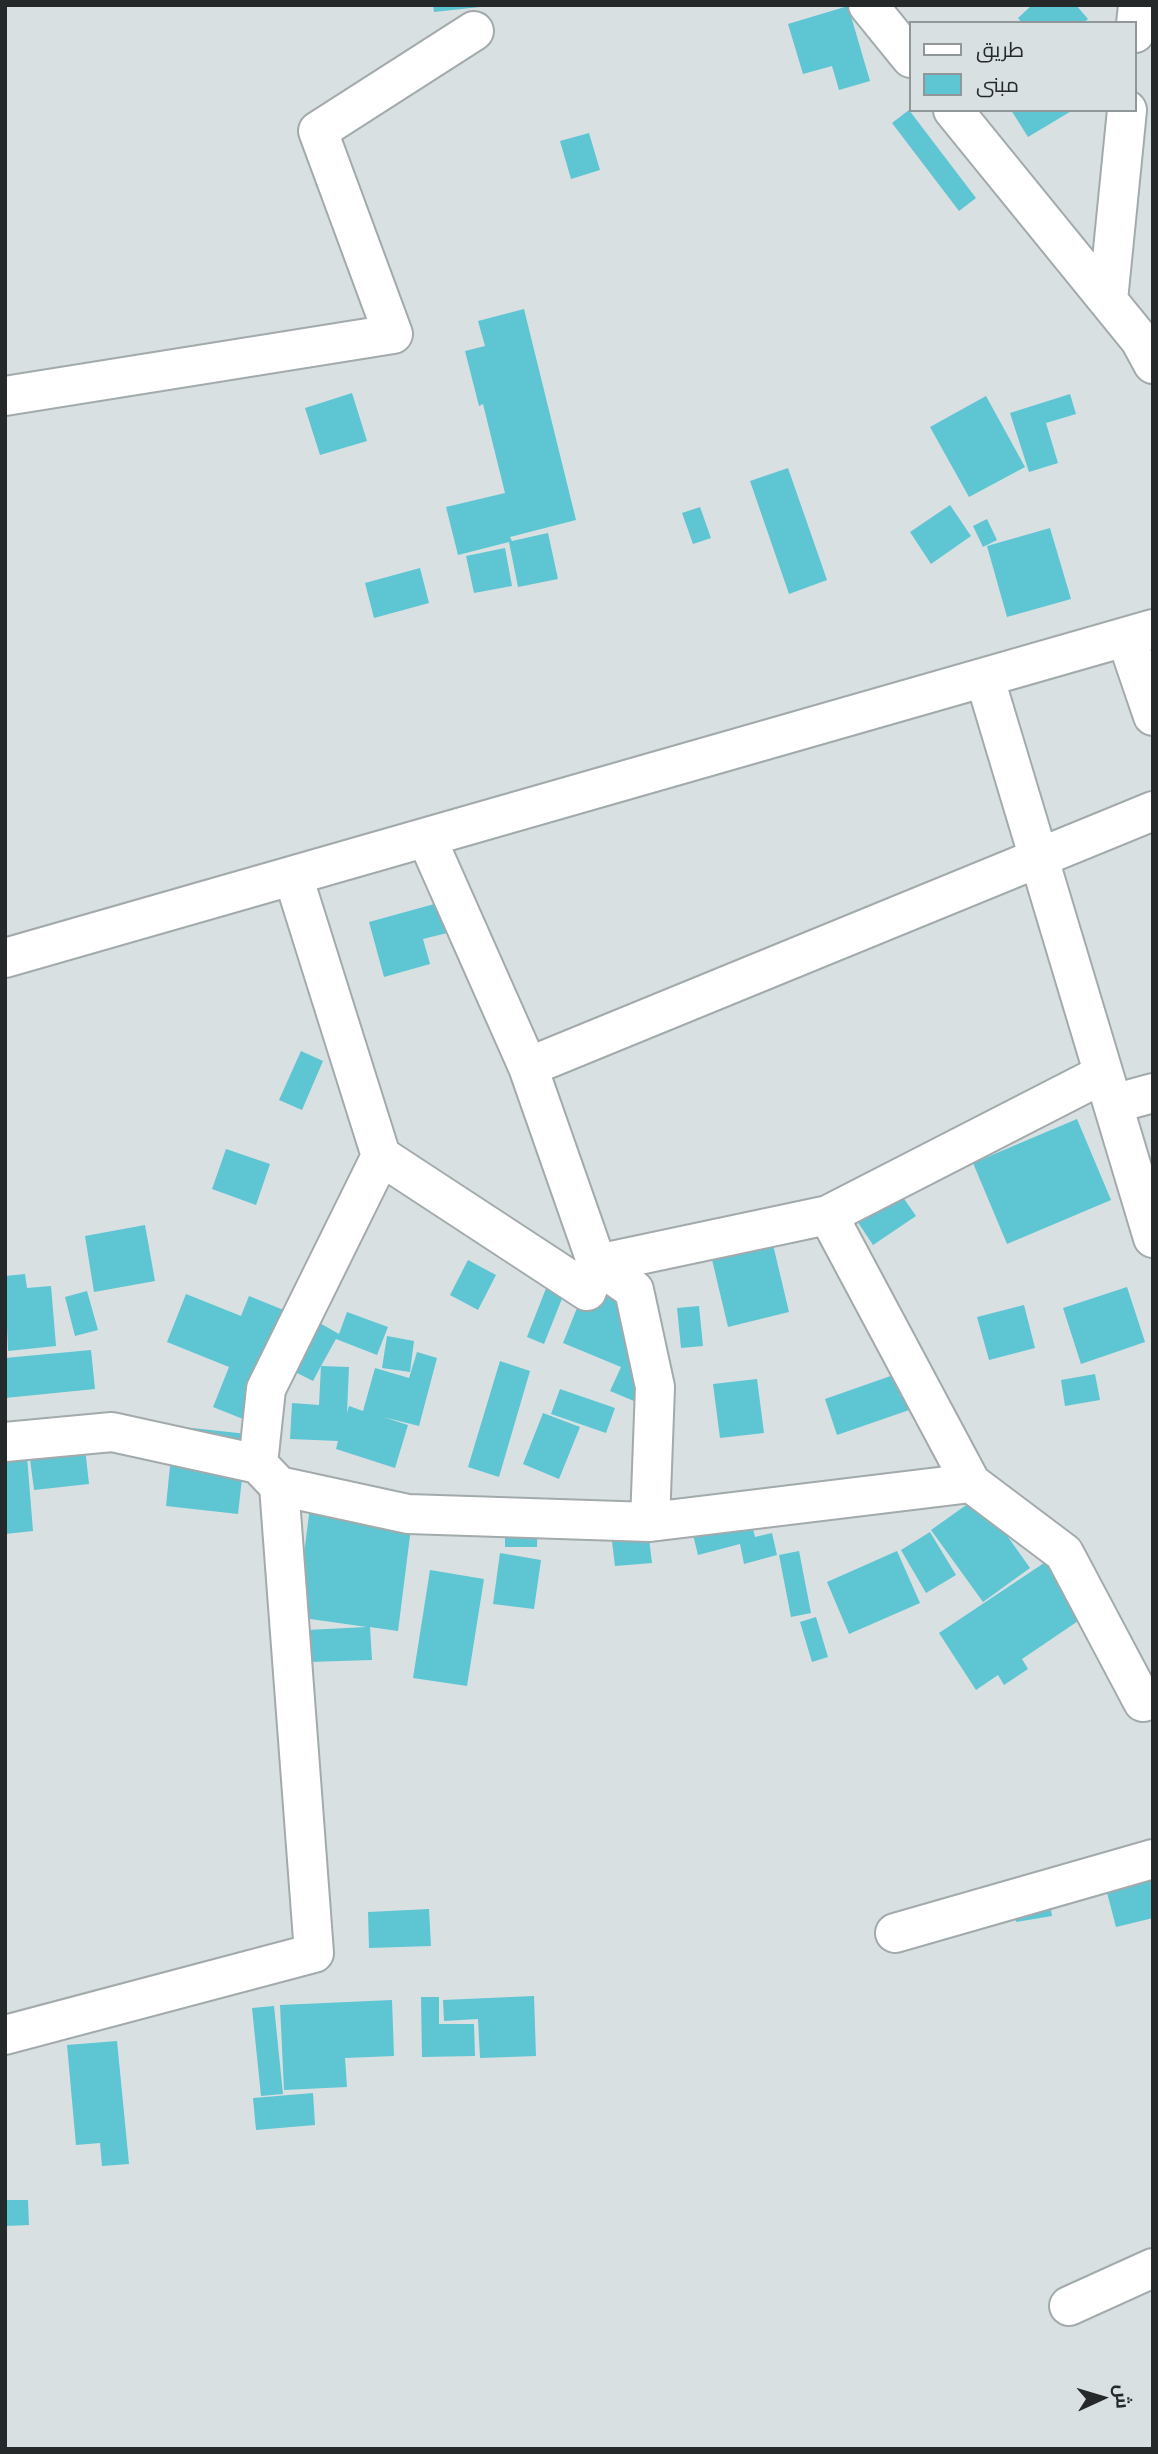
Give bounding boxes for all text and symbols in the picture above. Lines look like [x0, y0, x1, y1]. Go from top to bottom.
legend [909, 21, 1137, 112]
text: طريق [976, 30, 1024, 69]
text: مبنى [976, 65, 1019, 104]
north arrow [1067, 2363, 1137, 2433]
text: ش [1104, 2383, 1142, 2410]

